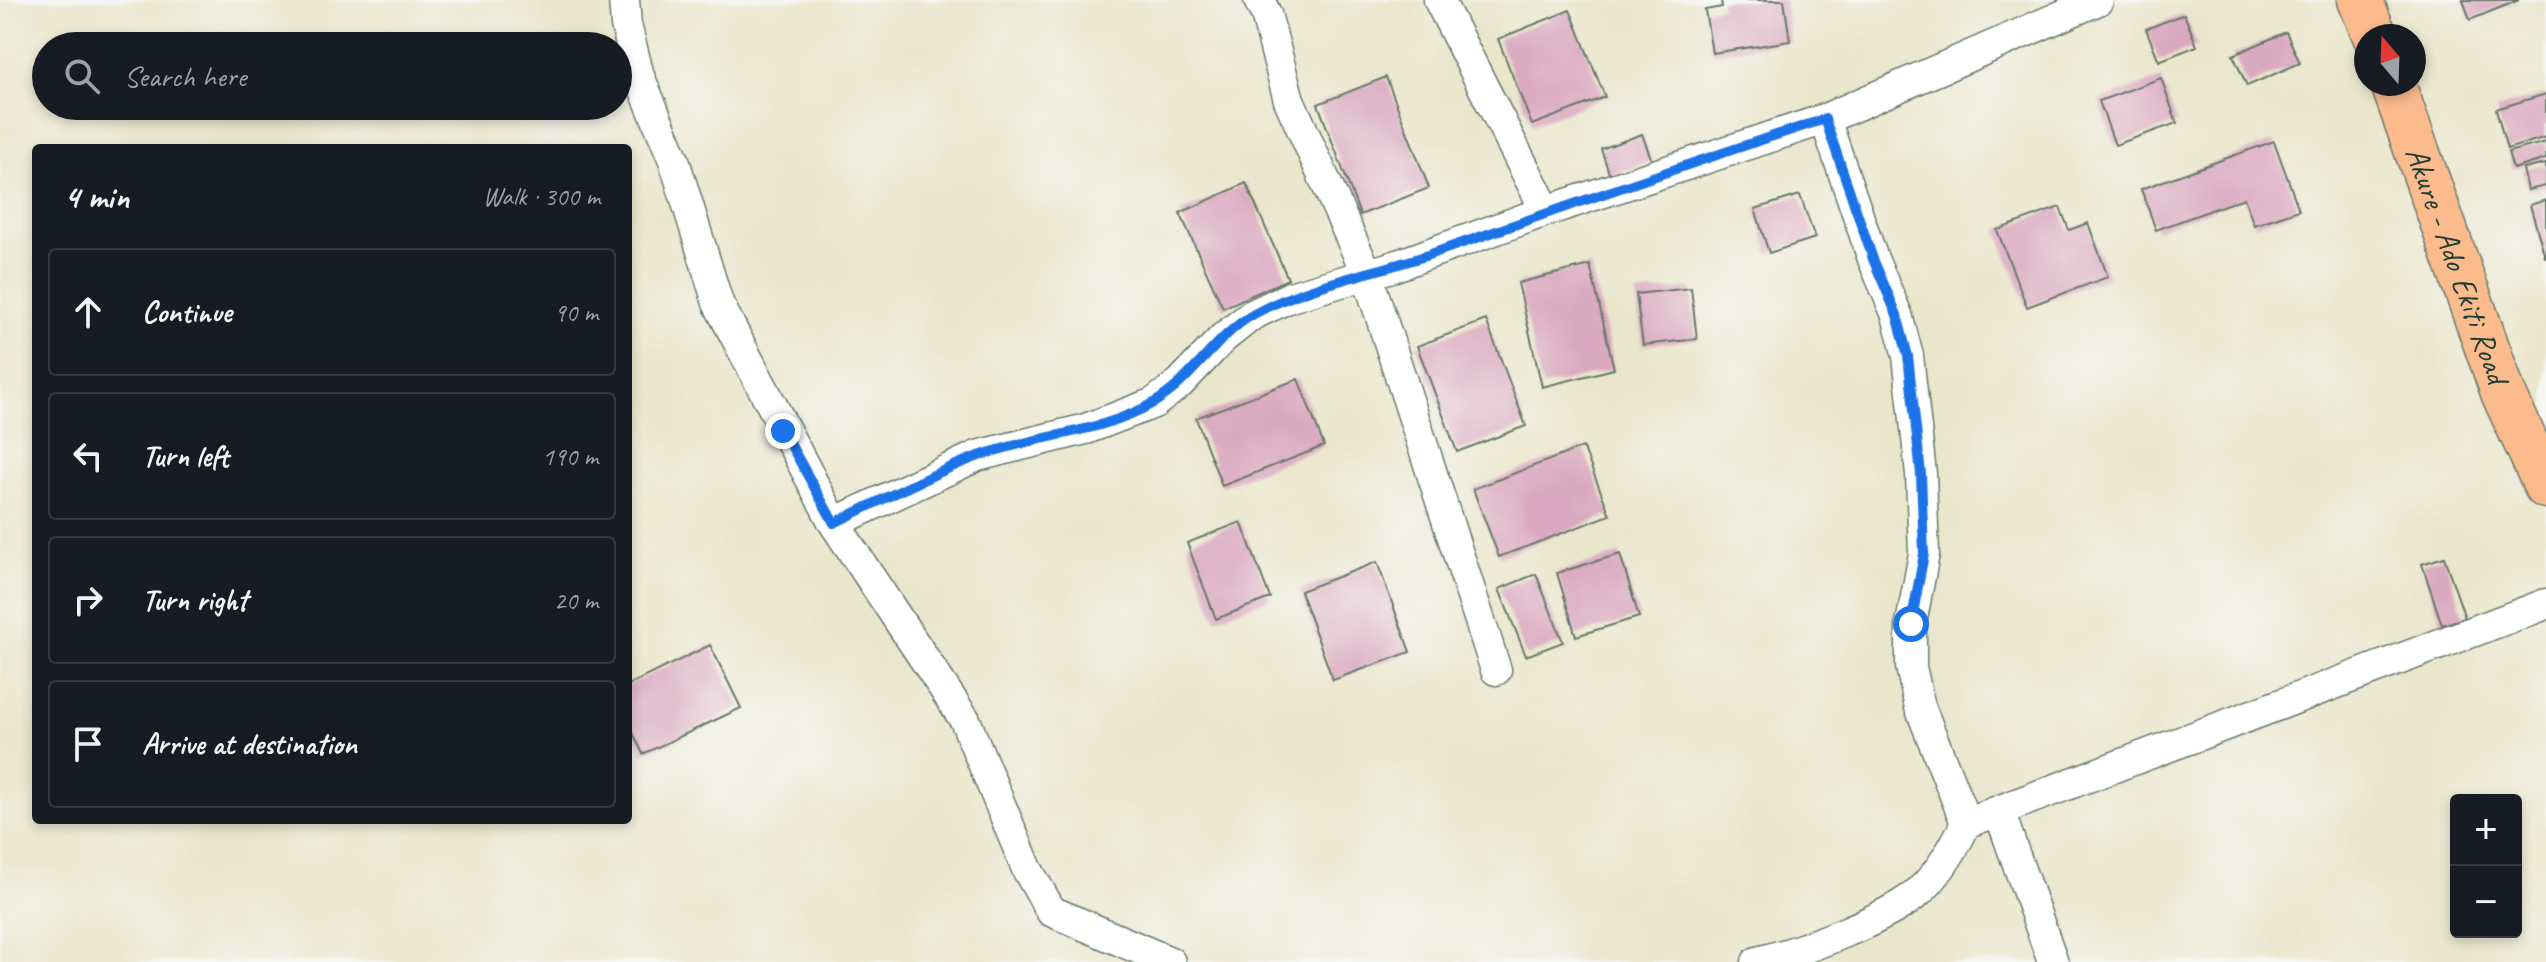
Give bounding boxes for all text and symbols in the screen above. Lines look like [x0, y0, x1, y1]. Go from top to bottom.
north arrow [2354, 24, 2426, 96]
search box [32, 32, 632, 120]
icon: search [60, 54, 104, 98]
text: Search here [124, 57, 246, 95]
street label: Akure - Ado Ekiti Road [2396, 141, 2520, 393]
text: 4 min [64, 175, 129, 218]
text: Walk · 300 m [483, 180, 600, 213]
icon: ahead [66, 290, 110, 334]
text: Continue [142, 293, 232, 331]
text: 90 m [554, 296, 598, 329]
route end [765, 413, 801, 449]
icon: left [66, 434, 110, 478]
text: Turn left [142, 437, 229, 475]
text: 190 m [542, 440, 598, 473]
icon: right [66, 578, 110, 622]
text: Turn right [142, 581, 247, 619]
text: 20 m [554, 584, 598, 617]
route start [1893, 606, 1929, 642]
icon: arrive [66, 722, 110, 766]
text: Arrive at destination [142, 725, 357, 763]
map controls [2450, 794, 2522, 938]
button: + [2450, 794, 2522, 866]
button: − [2450, 866, 2522, 938]

